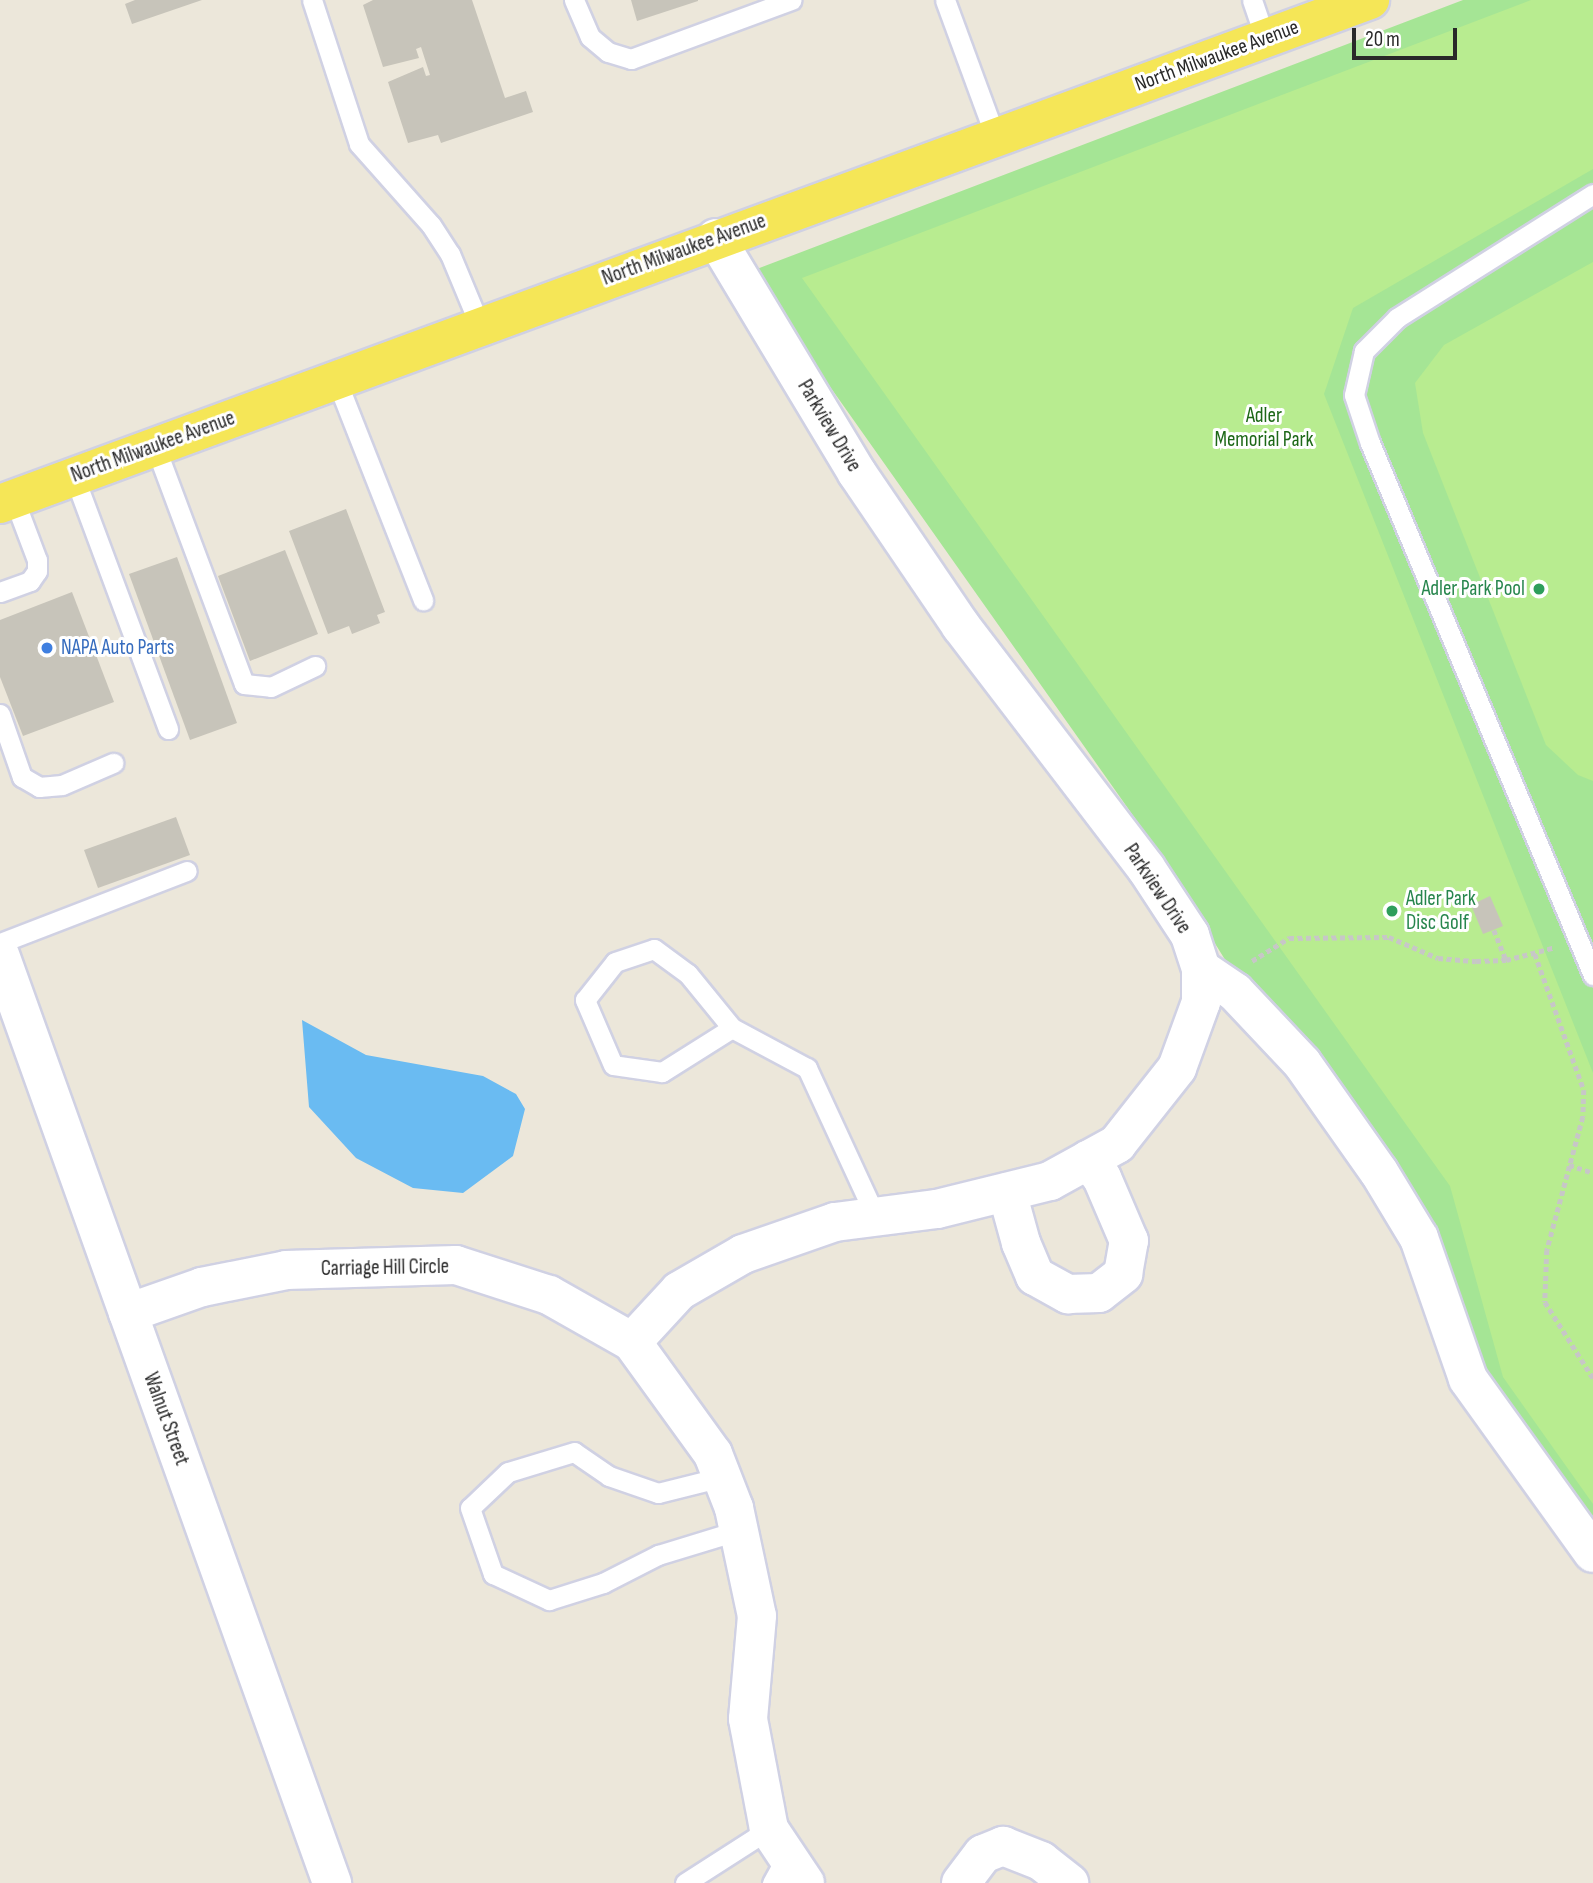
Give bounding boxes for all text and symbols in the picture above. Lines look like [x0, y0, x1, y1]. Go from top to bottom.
scale bar [1355, 14, 1460, 58]
street label: North Milwaukee Avenue [1132, 15, 1302, 97]
text: 20 m [1365, 27, 1400, 52]
street label: North Milwaukee Avenue [599, 209, 769, 291]
street label: Parkview Drive [792, 375, 866, 477]
park label: Adler Memorial Park [1214, 403, 1314, 453]
street label: North Milwaukee Avenue [68, 406, 238, 488]
place label: Adler Park Pool [1422, 576, 1525, 602]
marker: Adler Park Pool [1531, 581, 1547, 597]
place label: NAPA Auto Parts [61, 635, 174, 661]
marker: NAPA Auto Parts [39, 640, 55, 656]
street label: Parkview Drive [1118, 839, 1196, 939]
place label: Adler Park Disc Golf [1406, 886, 1476, 936]
marker: Adler Park Disc Golf [1384, 903, 1400, 919]
street label: Carriage Hill Circle [321, 1254, 449, 1282]
street label: Walnut Street [138, 1369, 194, 1469]

